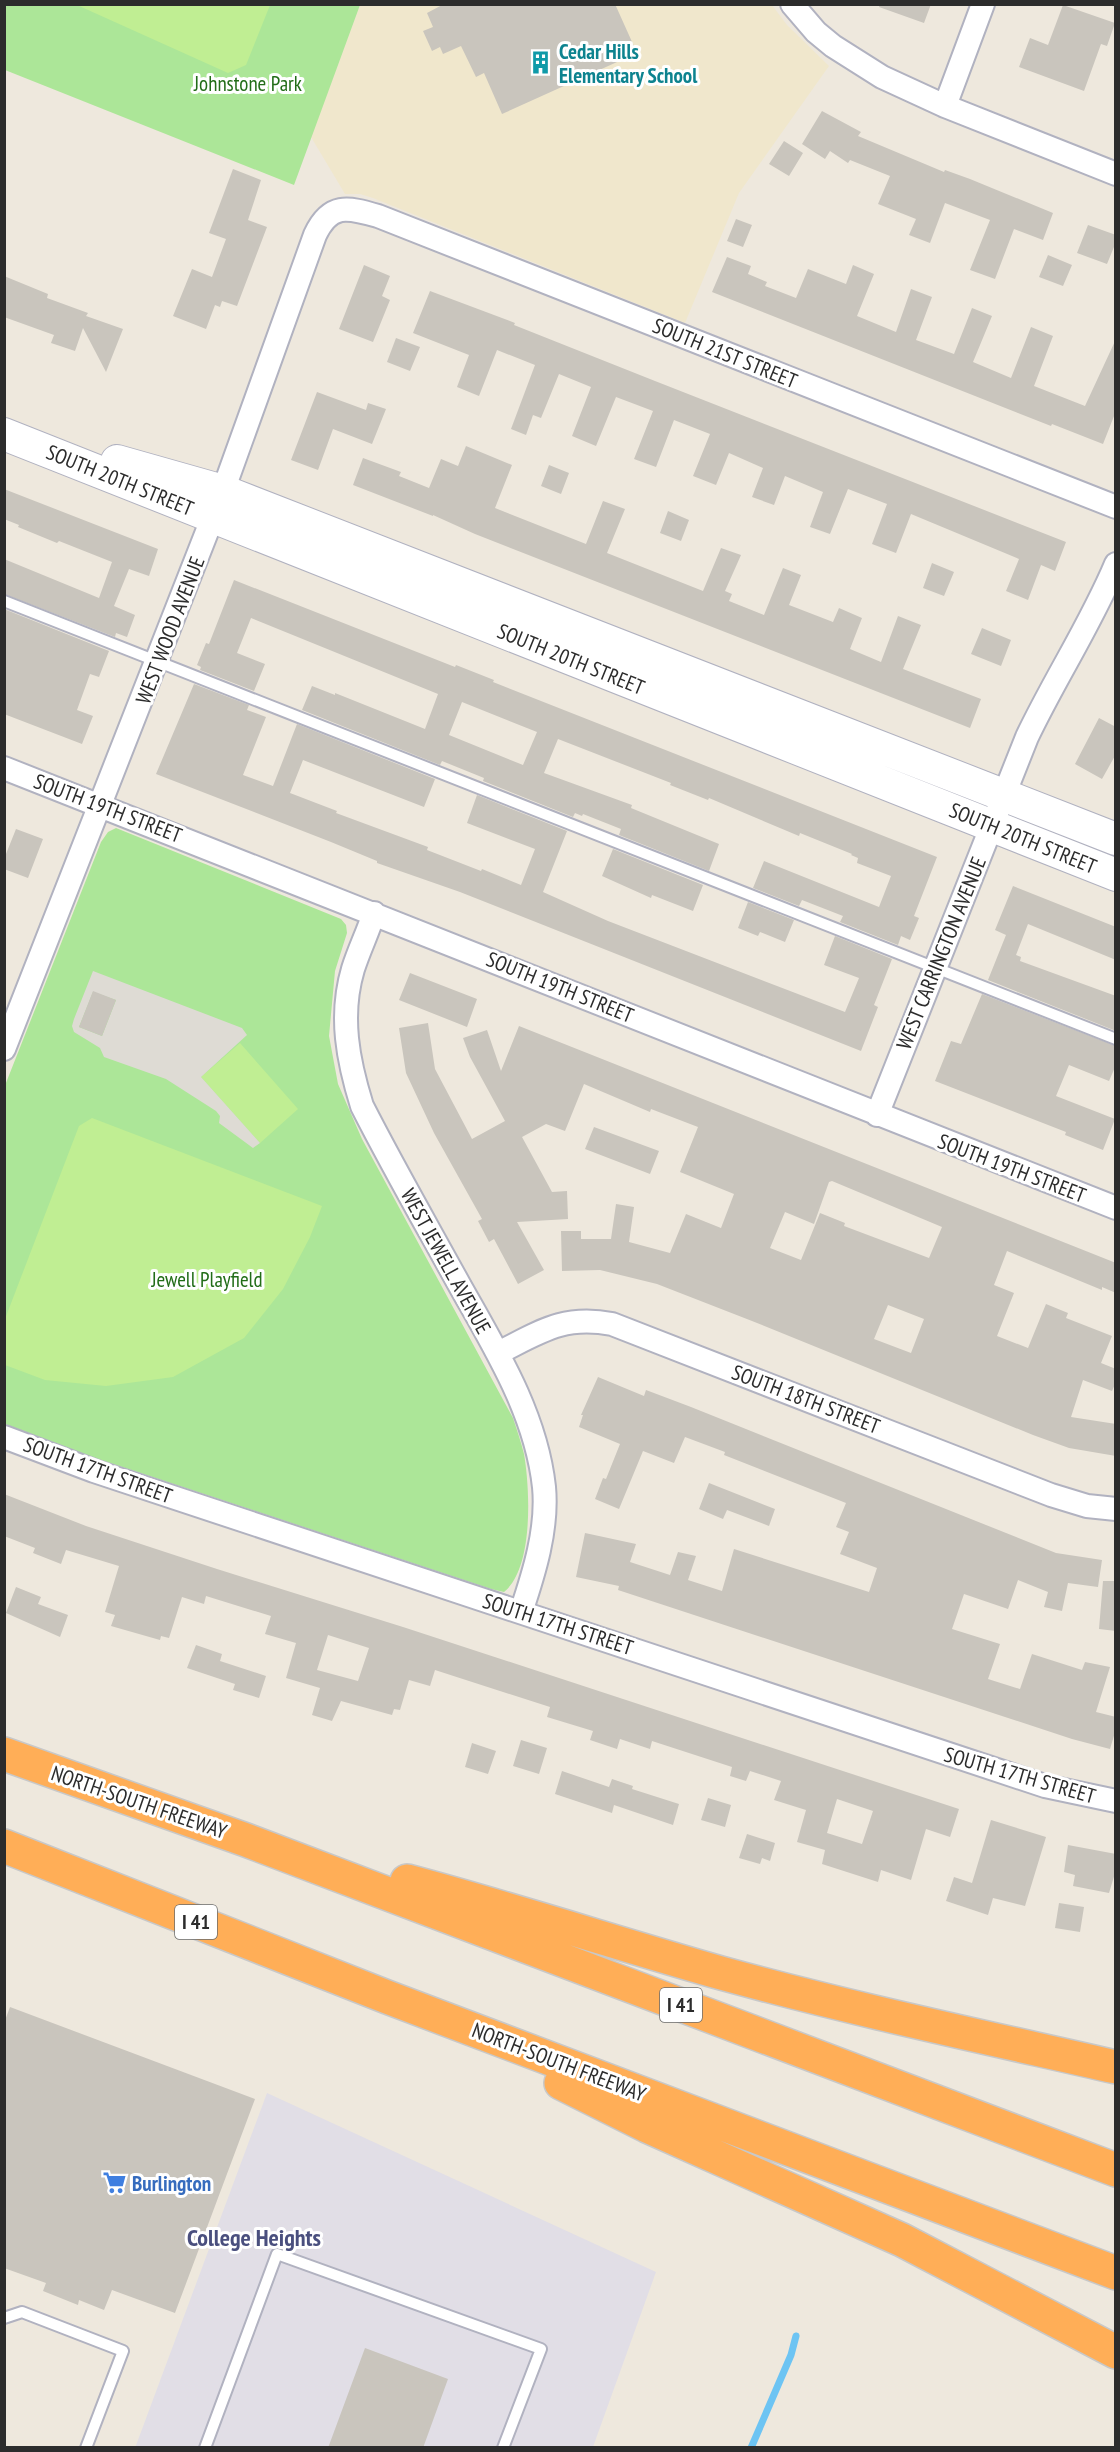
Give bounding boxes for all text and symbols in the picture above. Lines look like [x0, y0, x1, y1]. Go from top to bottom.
place label: Cedar Hills Elementary School [559, 38, 698, 89]
building icon: Cedar Hills Elementary School [528, 50, 554, 76]
park label: Johnstone Park [193, 70, 302, 97]
street label: SOUTH 21ST STREET [649, 312, 802, 394]
street label: SOUTH 20TH STREET [42, 438, 198, 522]
street label: WEST WOOD AVENUE [129, 552, 211, 708]
street label: SOUTH 20TH STREET [493, 617, 649, 701]
street label: SOUTH 19TH STREET [30, 767, 186, 849]
street label: SOUTH 20TH STREET [945, 796, 1101, 880]
street label: WEST CARRINGTON AVENUE [890, 853, 992, 1053]
street label: SOUTH 19TH STREET [482, 945, 638, 1029]
street label: SOUTH 19TH STREET [934, 1127, 1090, 1209]
street label: WEST JEWELL AVENUE [395, 1184, 497, 1338]
park label: Jewell Playfield [150, 1266, 263, 1293]
street label: SOUTH 18TH STREET [728, 1358, 884, 1440]
street label: SOUTH 17TH STREET [20, 1431, 177, 1510]
street label: SOUTH 17TH STREET [479, 1587, 637, 1661]
street label: SOUTH 17TH STREET [941, 1740, 1099, 1810]
street label: NORTH-SOUTH FREEWAY [48, 1759, 231, 1845]
road number: I 41 [175, 1905, 217, 1939]
road number: I 41 [660, 1988, 702, 2022]
street label: NORTH-SOUTH FREEWAY [468, 2016, 650, 2108]
supermarket icon: Burlington [101, 2170, 127, 2196]
place label: Burlington [132, 2170, 211, 2197]
district label: College Heights [187, 2222, 321, 2253]

